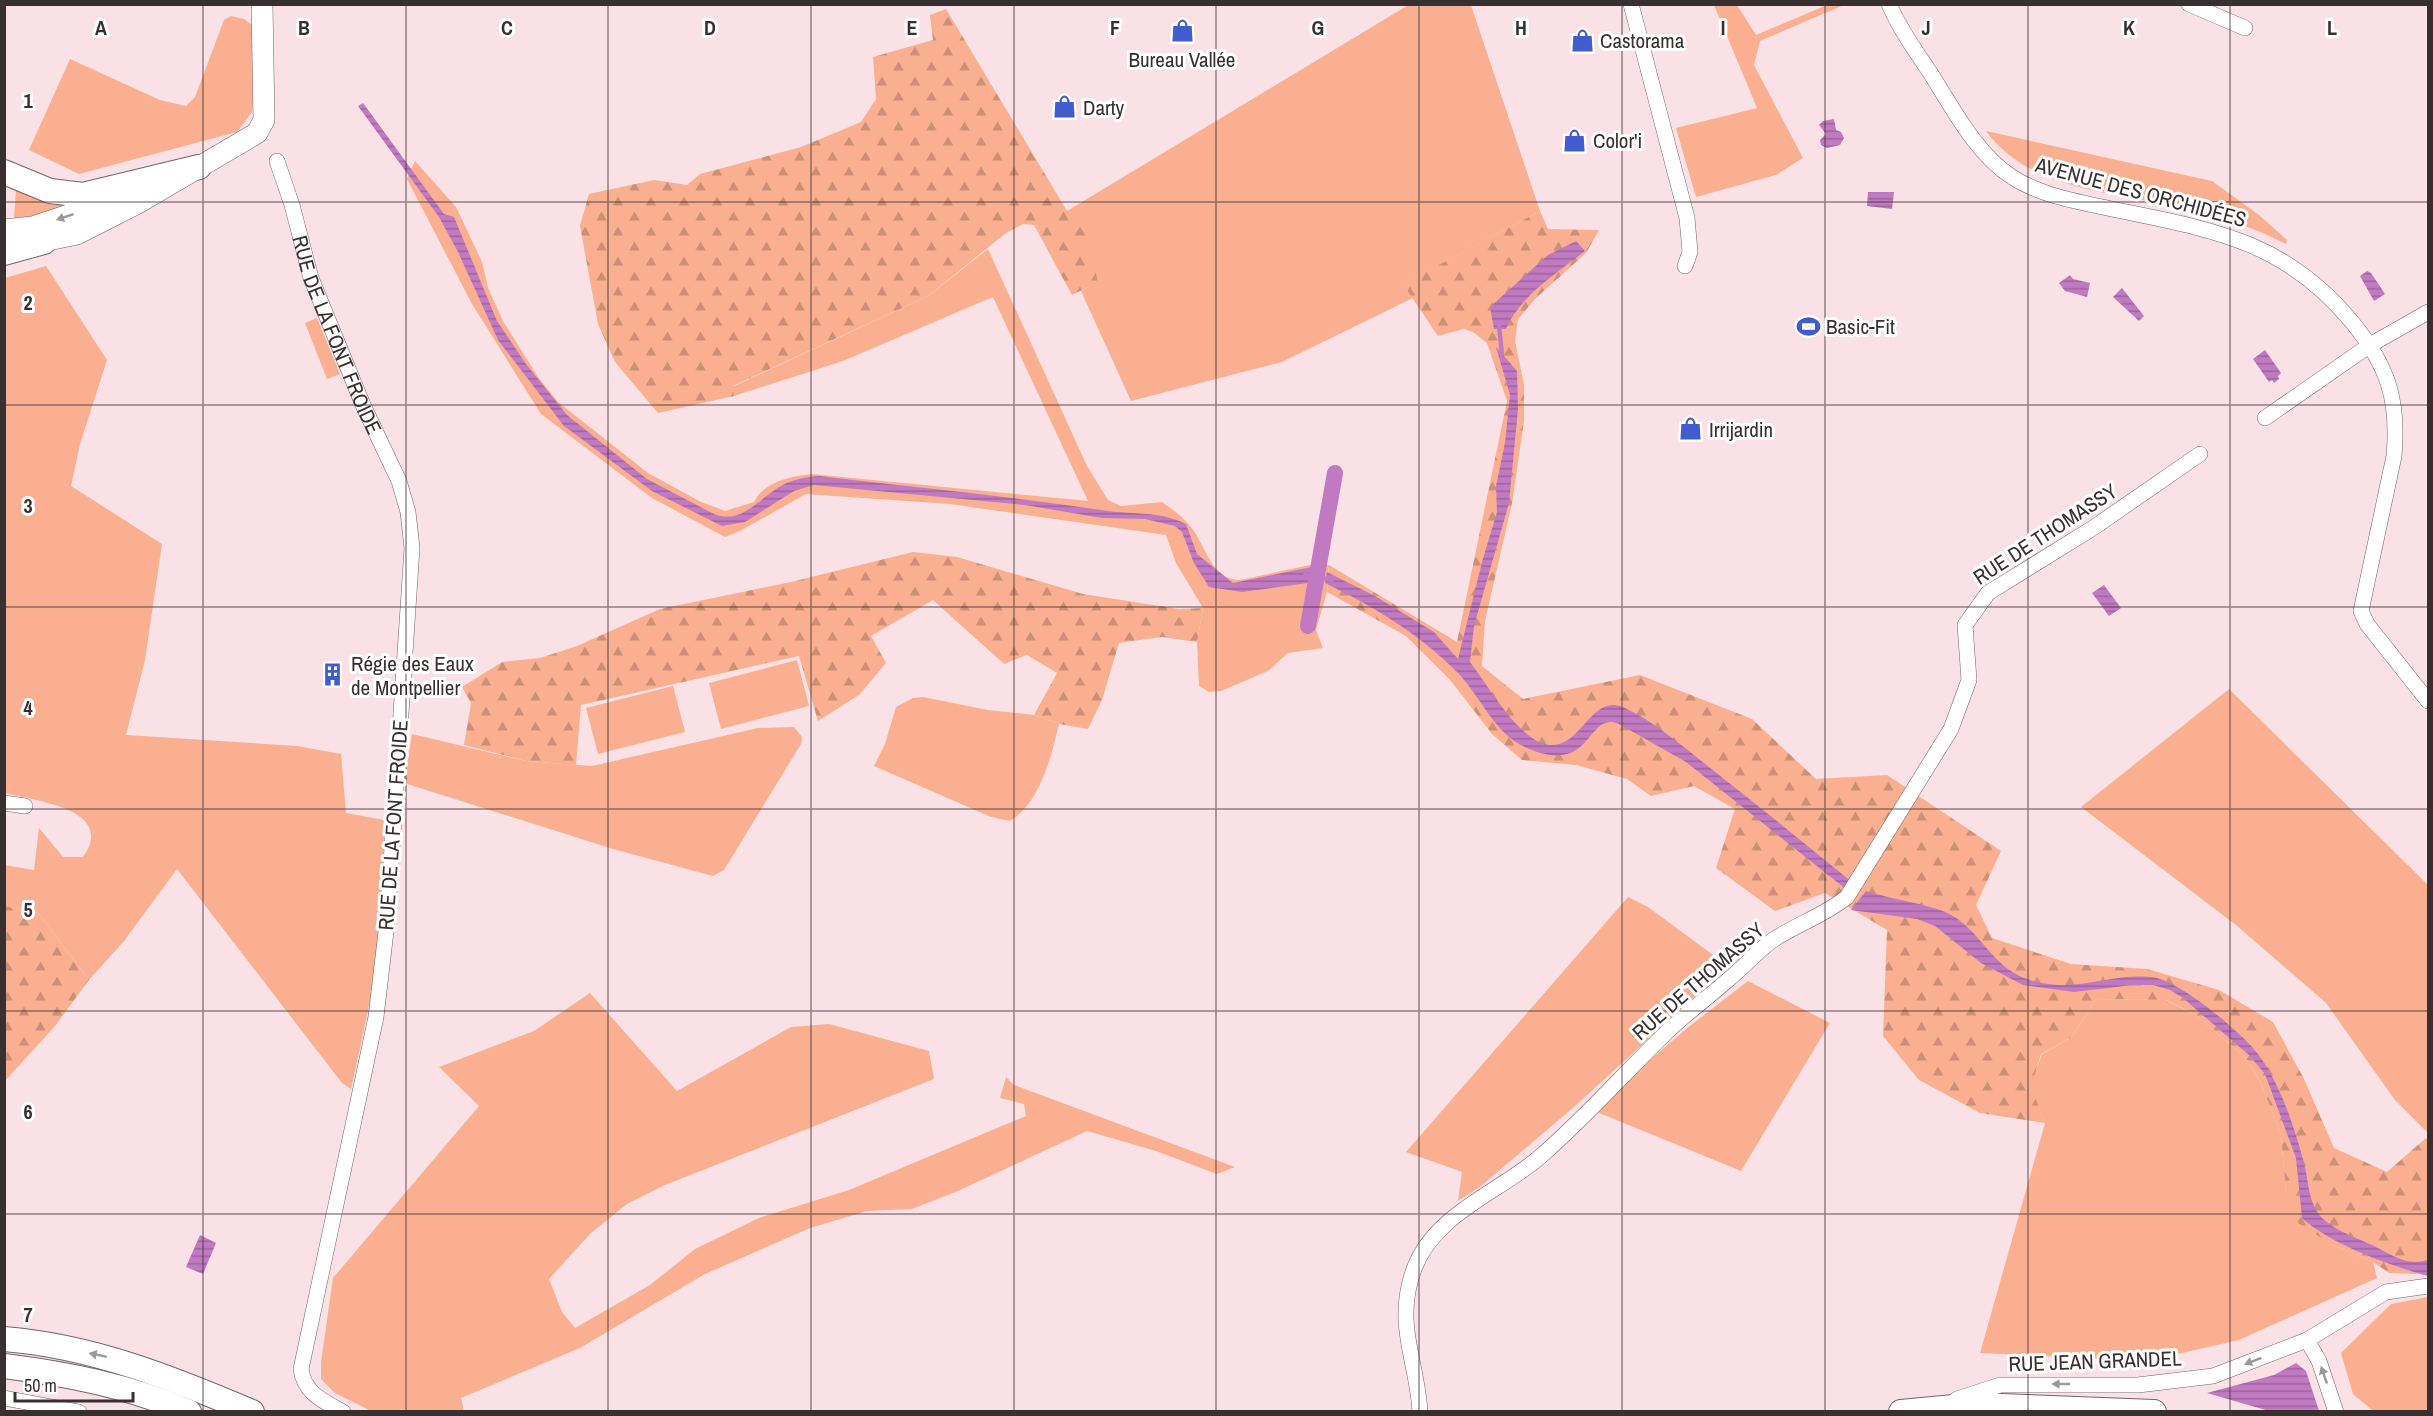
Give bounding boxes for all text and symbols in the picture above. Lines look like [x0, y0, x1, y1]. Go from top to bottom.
text: A [95, 14, 107, 41]
text: B [298, 14, 310, 41]
text: C [501, 14, 513, 41]
text: D [704, 14, 716, 41]
text: E [907, 14, 918, 41]
text: F [1110, 14, 1120, 41]
text: G [1312, 14, 1324, 41]
text: H [1515, 14, 1527, 41]
text: I [1721, 14, 1725, 41]
text: J [1921, 14, 1931, 41]
text: K [2123, 14, 2135, 41]
text: L [2327, 14, 2337, 41]
shop icon: Bureau Vallée [1169, 18, 1195, 44]
place label: Castorama [1600, 26, 1685, 55]
shop icon: Castorama [1569, 27, 1595, 53]
place label: Bureau Vallée [1129, 45, 1235, 74]
text: 1 [23, 87, 33, 114]
place label: Darty [1083, 93, 1125, 122]
shop icon: Darty [1052, 94, 1078, 120]
place label: Color'i [1593, 126, 1642, 155]
shop icon: Color'i [1562, 127, 1588, 153]
street label: AVENUE DES ORCHIDÉES [2032, 150, 2250, 234]
one-way arrow [56, 213, 74, 222]
street label: RUE DE LA FONT FROIDE [286, 232, 389, 439]
text: 2 [23, 289, 33, 316]
place label: Basic-Fit [1826, 312, 1895, 341]
sports icon: Basic-Fit [1795, 313, 1821, 339]
place label: Irrijardin [1709, 415, 1773, 444]
shop icon: Irrijardin [1678, 416, 1704, 442]
street label: RUE DE THOMASSY [1967, 476, 2123, 591]
text: 3 [23, 492, 33, 519]
place label: Régie des Eaux de Montpellier [351, 649, 474, 702]
building icon: Régie des Eaux de Montpellier [320, 662, 346, 688]
text: 4 [23, 694, 33, 721]
street label: RUE DE LA FONT FROIDE [371, 719, 415, 931]
text: 5 [23, 896, 33, 923]
street label: RUE DE THOMASSY [1626, 915, 1771, 1046]
text: 6 [23, 1098, 33, 1125]
text: 7 [23, 1301, 33, 1328]
street label: RUE JEAN GRANDEL [2008, 1343, 2182, 1379]
one-way arrow [89, 1350, 108, 1359]
one-way arrow [2244, 1357, 2262, 1367]
scale bar [15, 1365, 134, 1403]
one-way arrow [2318, 1366, 2328, 1384]
text: 50 m [24, 1373, 57, 1398]
one-way arrow [2052, 1379, 2071, 1389]

